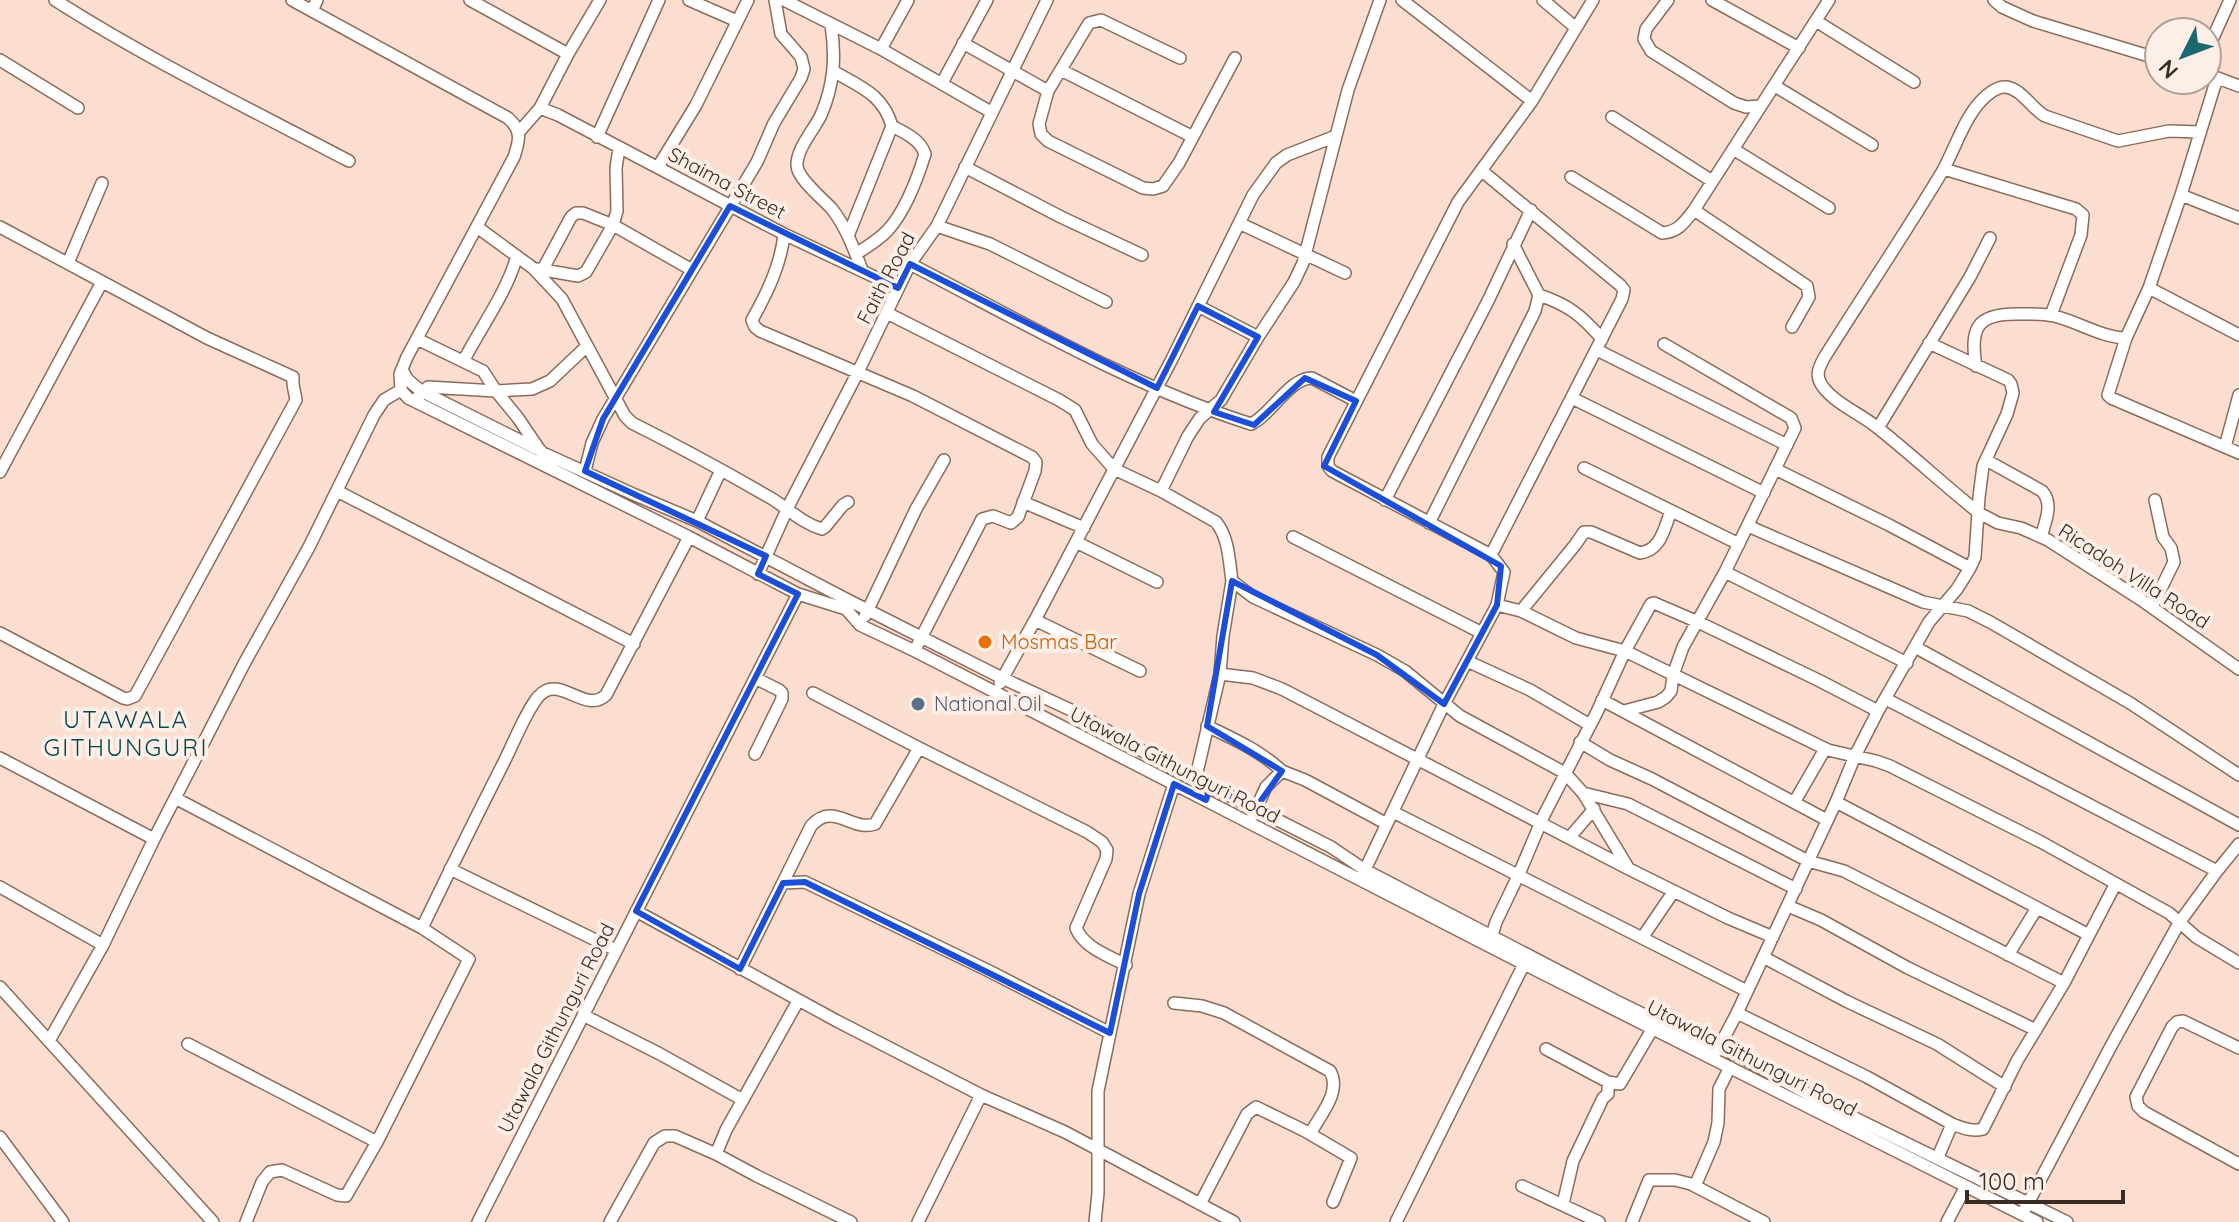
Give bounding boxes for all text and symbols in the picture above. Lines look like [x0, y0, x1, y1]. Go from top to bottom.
north arrow [2143, 16, 2223, 96]
text: N [2152, 54, 2184, 85]
street label: Shaima Street [664, 141, 790, 224]
street label: Faith Road [851, 228, 920, 328]
street label: Ricadoh Villa Road [2054, 517, 2215, 634]
place label: Mosmas Bar [1001, 629, 1117, 654]
marker: Mosmas Bar [976, 633, 994, 651]
place label: National Oil [934, 691, 1042, 716]
marker: National Oil [909, 695, 927, 713]
street label: Utawala Githunguri Road [1066, 701, 1284, 828]
district label: UTAWALA GITHUNGURI [44, 704, 208, 762]
street label: Utawala Githunguri Road [492, 919, 619, 1137]
street label: Utawala Githunguri Road [1643, 994, 1861, 1121]
scale bar [1967, 1154, 2123, 1204]
text: 100 m [1979, 1166, 2045, 1196]

